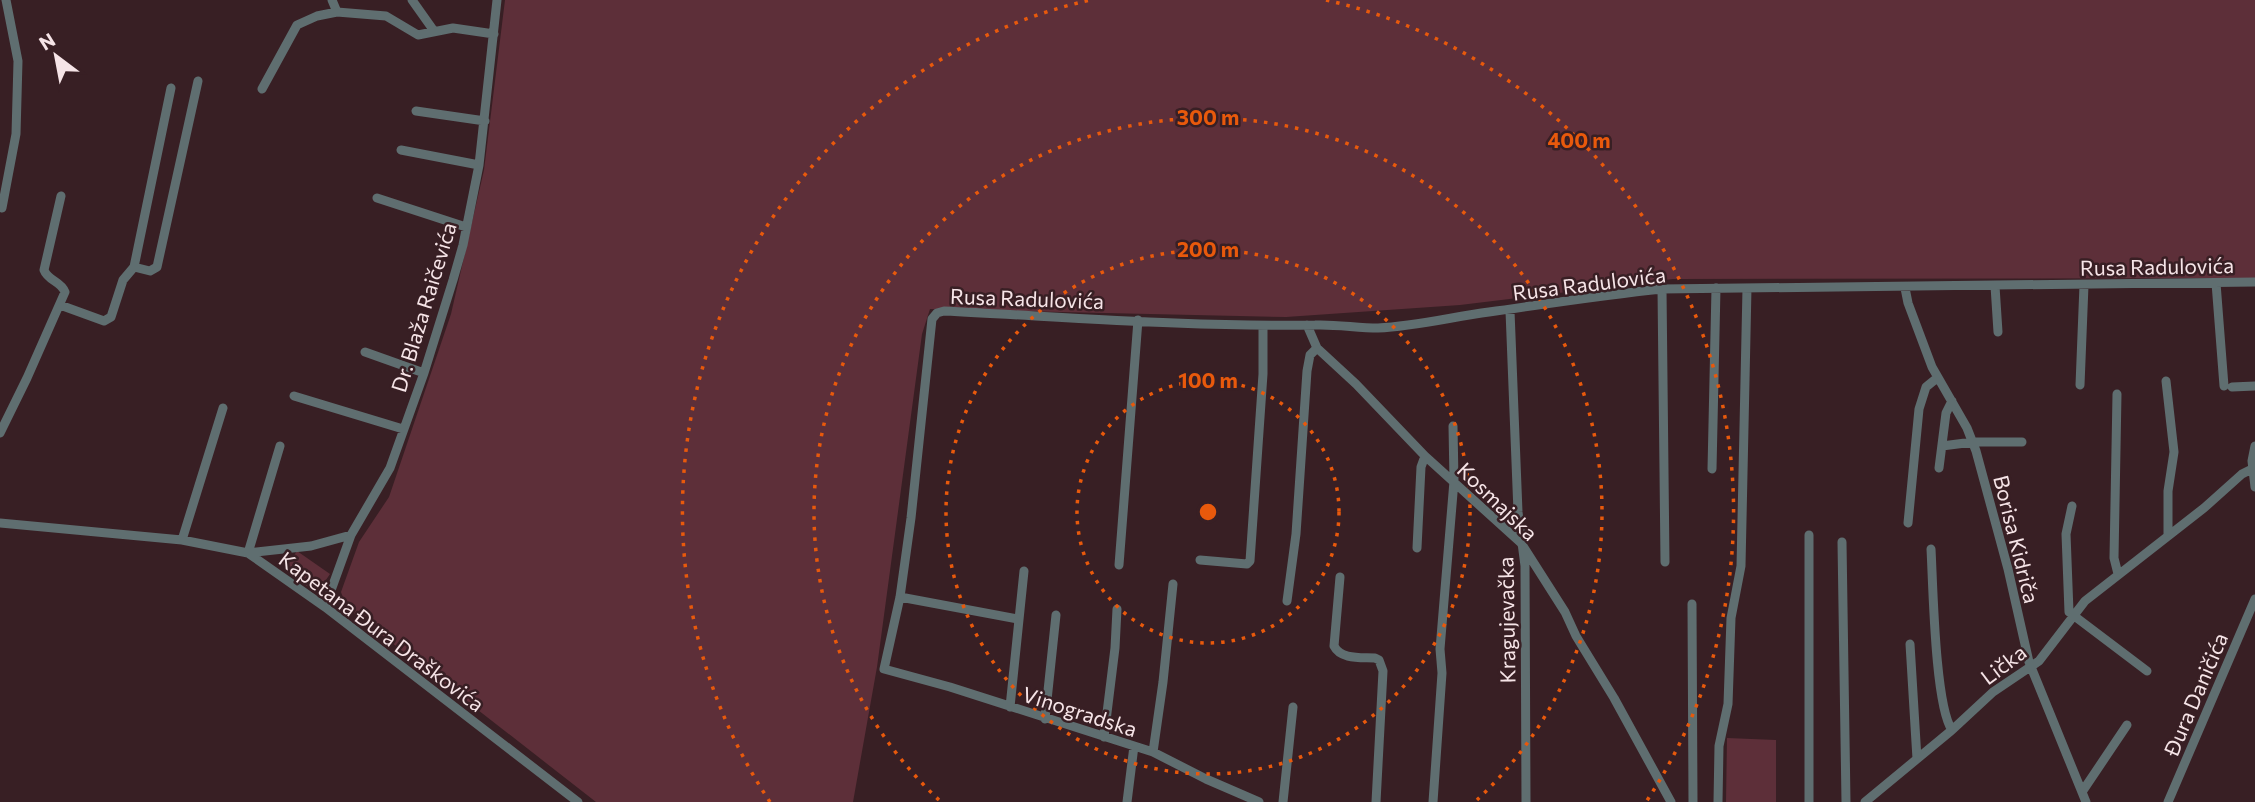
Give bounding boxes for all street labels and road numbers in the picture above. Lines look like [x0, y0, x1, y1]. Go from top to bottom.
street label: Dr. Blaža Raičevića [385, 219, 461, 395]
street label: Rusa Radulovića [2080, 252, 2234, 280]
street label: Rusa Radulovića [1511, 261, 1667, 305]
street label: Rusa Radulovića [950, 283, 1104, 313]
street label: Kosmajska [1453, 457, 1543, 545]
street label: Borisa Kidriča [1989, 472, 2045, 606]
street label: Kapetana Đura Draškovića [275, 546, 489, 716]
street label: Kragujevačka [1492, 556, 1520, 684]
street label: Đura Daničića [2157, 629, 2232, 760]
street label: Lička [1975, 639, 2031, 689]
street label: Vinogradska [1020, 681, 1140, 741]

